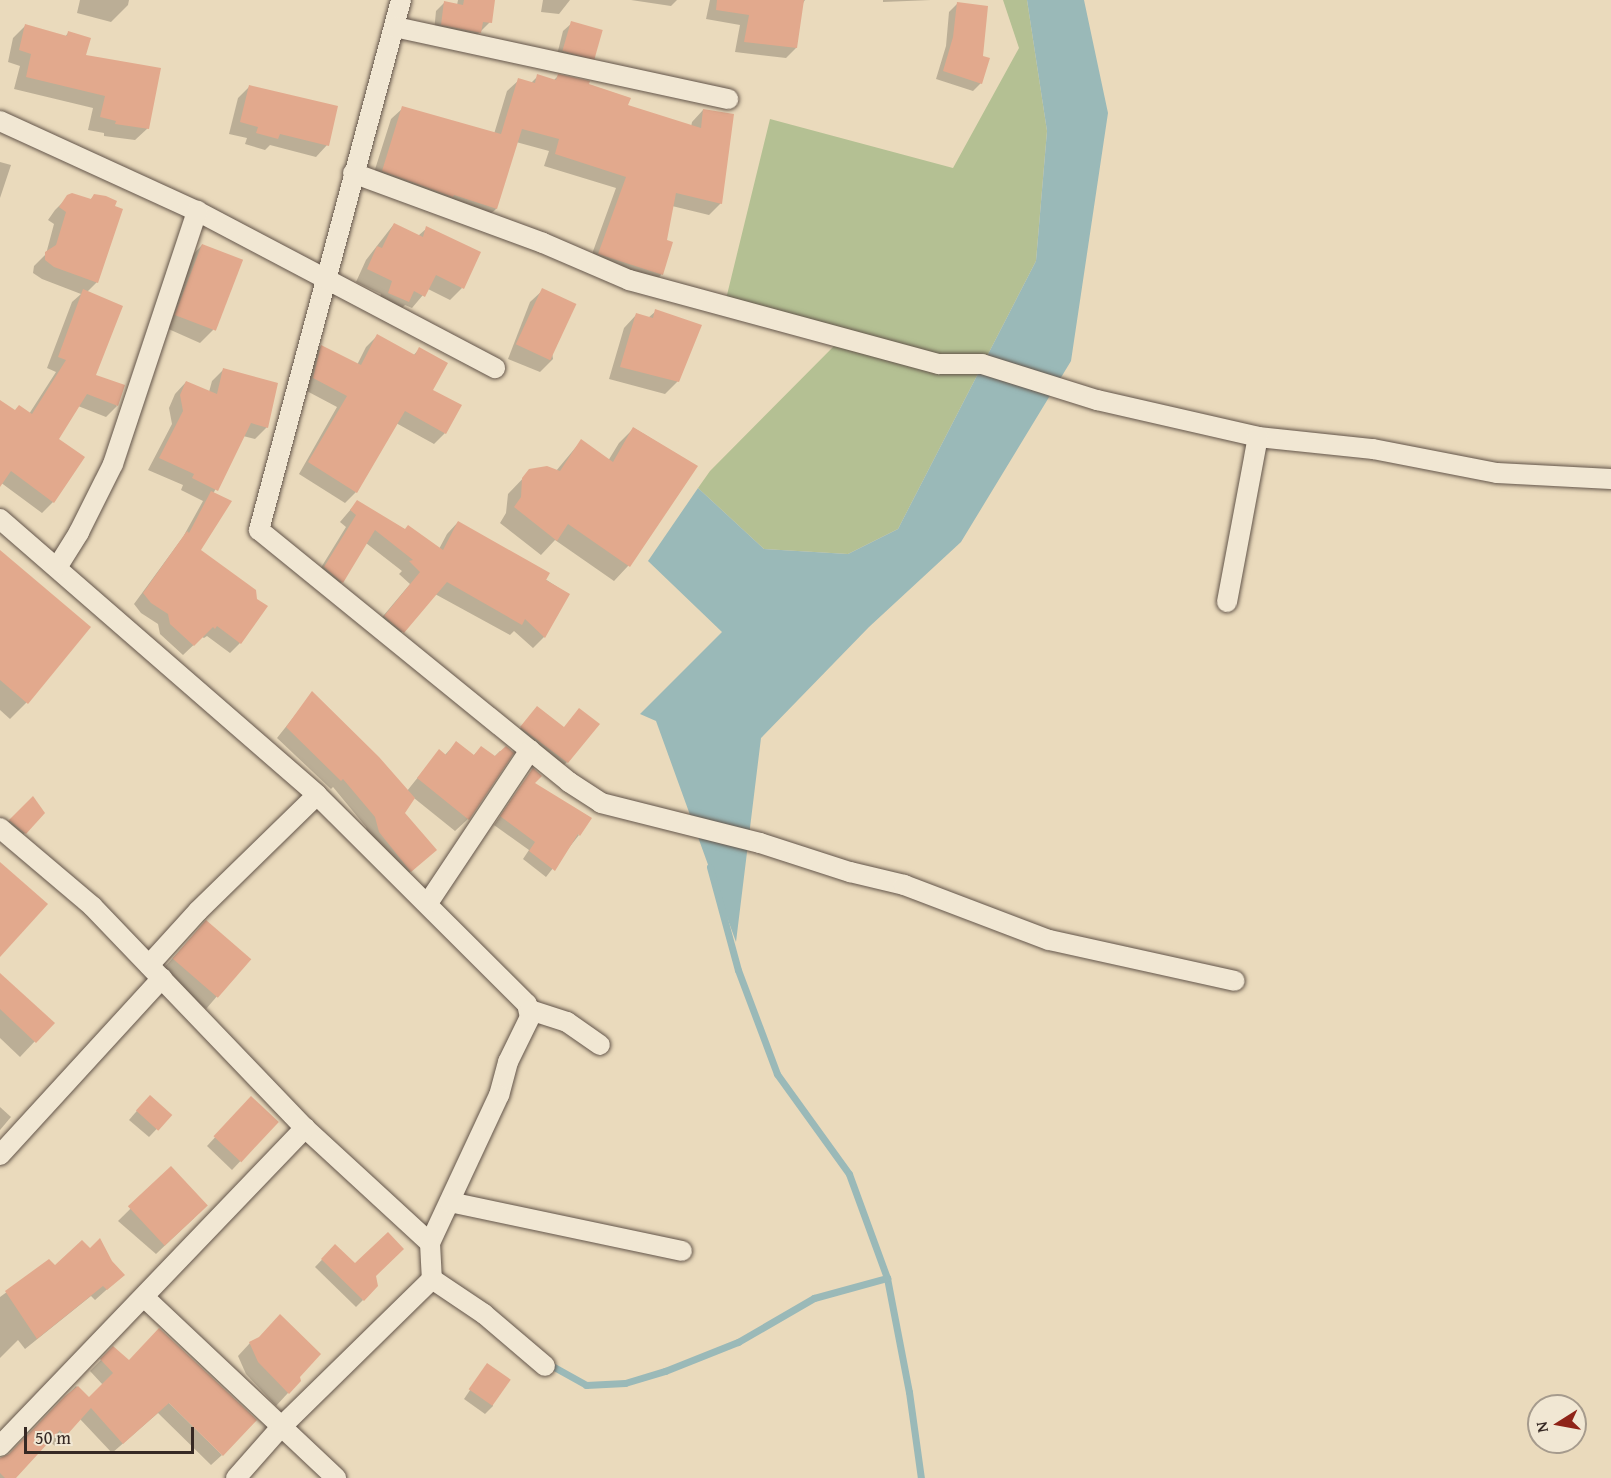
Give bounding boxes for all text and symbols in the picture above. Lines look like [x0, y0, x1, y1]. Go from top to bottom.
north arrow [1527, 1394, 1587, 1454]
scale bar [27, 1415, 196, 1453]
text: N [1528, 1420, 1554, 1435]
text: 50 m [35, 1424, 71, 1451]

